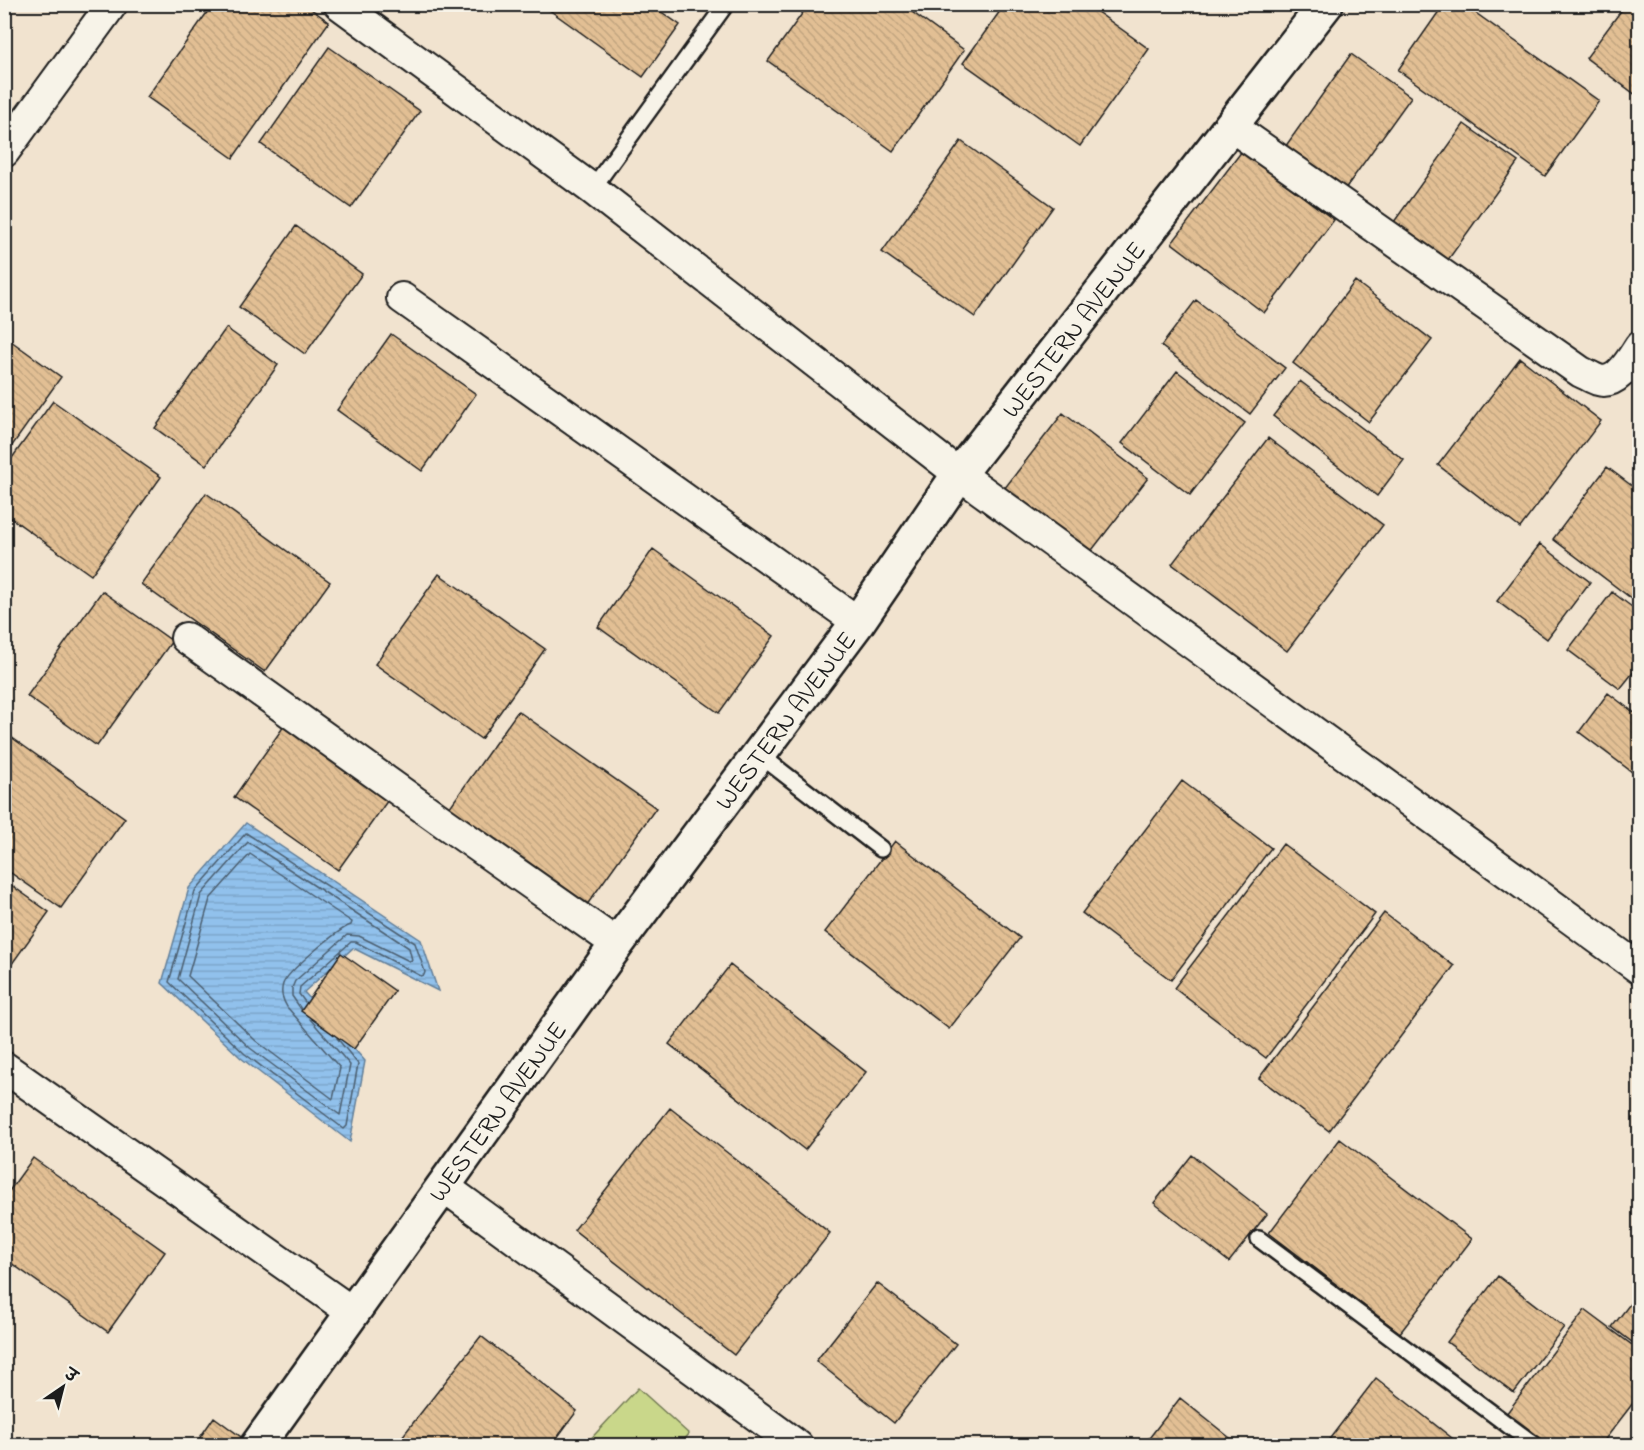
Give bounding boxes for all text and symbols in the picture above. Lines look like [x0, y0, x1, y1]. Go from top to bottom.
street label: WESTERN AVENUE [994, 234, 1157, 427]
street label: WESTERN AVENUE [707, 624, 867, 819]
street label: WESTERN AVENUE [421, 1014, 578, 1211]
north arrow [33, 1357, 93, 1417]
text: उ [58, 1362, 83, 1390]

